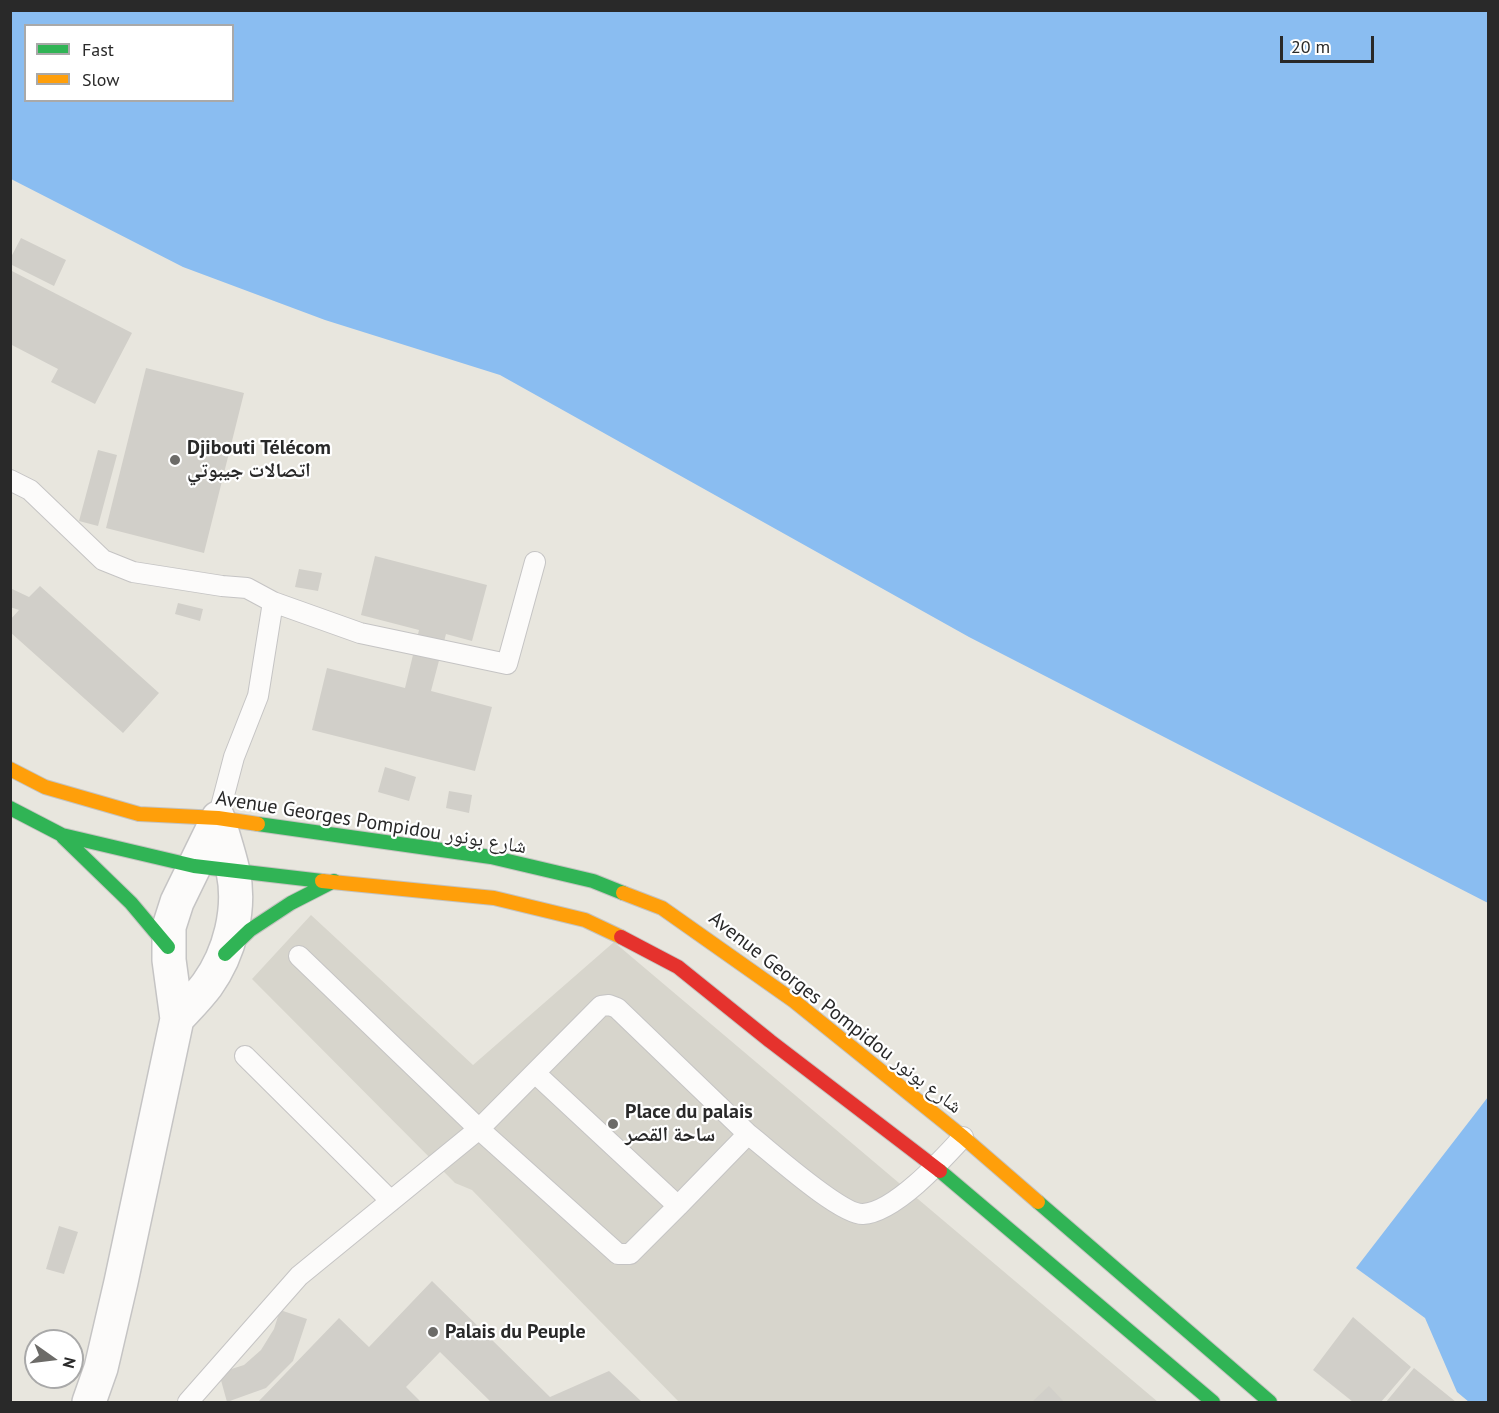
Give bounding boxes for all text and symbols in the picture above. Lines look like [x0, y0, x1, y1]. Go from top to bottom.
legend [24, 24, 234, 102]
scale bar [1283, 24, 1378, 62]
text: 20 m [1291, 35, 1330, 58]
text: Fast [82, 38, 114, 61]
text: Slow [82, 68, 120, 91]
place label: Djibouti Télécom اتصالات جيبوتي [187, 436, 331, 483]
marker: Djibouti Télécom اتصالات جيبوتي [168, 453, 182, 467]
street label: Avenue Georges Pompidou شارع بونور [214, 787, 528, 859]
street label: Avenue Georges Pompidou شارع بونور [704, 907, 966, 1119]
place label: Place du palais ساحة القصر [625, 1100, 753, 1147]
marker: Place du palais ساحة القصر [606, 1117, 620, 1131]
place label: Palais du Peuple [445, 1320, 586, 1344]
marker: Palais du Peuple [426, 1325, 440, 1339]
north arrow [24, 1329, 84, 1389]
text: N [59, 1355, 81, 1370]

